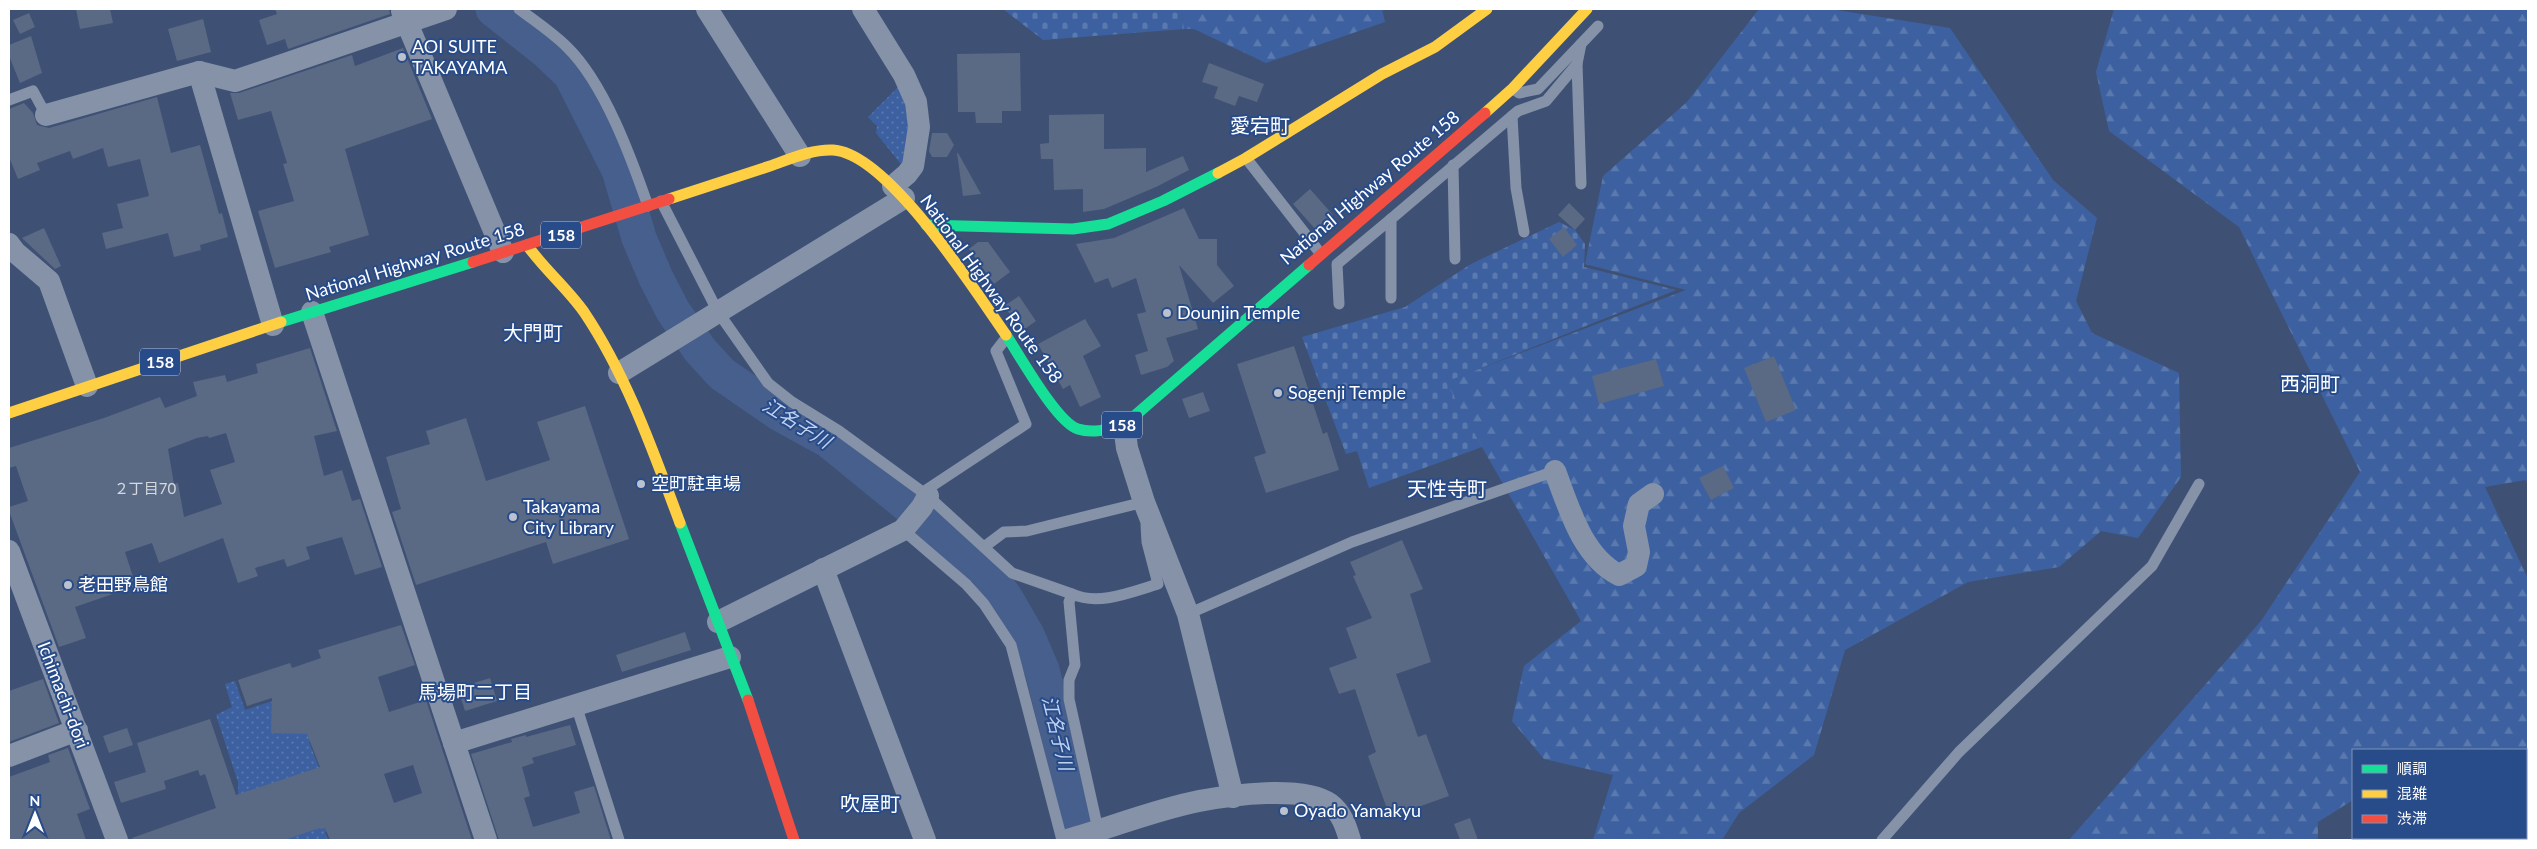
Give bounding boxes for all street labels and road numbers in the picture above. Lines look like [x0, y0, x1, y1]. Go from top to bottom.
street label: National Highway Route 158 [1275, 106, 1464, 269]
street label: National Highway Route 158 [916, 190, 1068, 387]
street label: National Highway Route 158 [303, 217, 527, 305]
road number: 158 [541, 222, 581, 248]
road number: 158 [140, 348, 180, 376]
road number: 158 [1102, 412, 1142, 438]
street label: Ichimachi-dori [34, 638, 94, 751]

